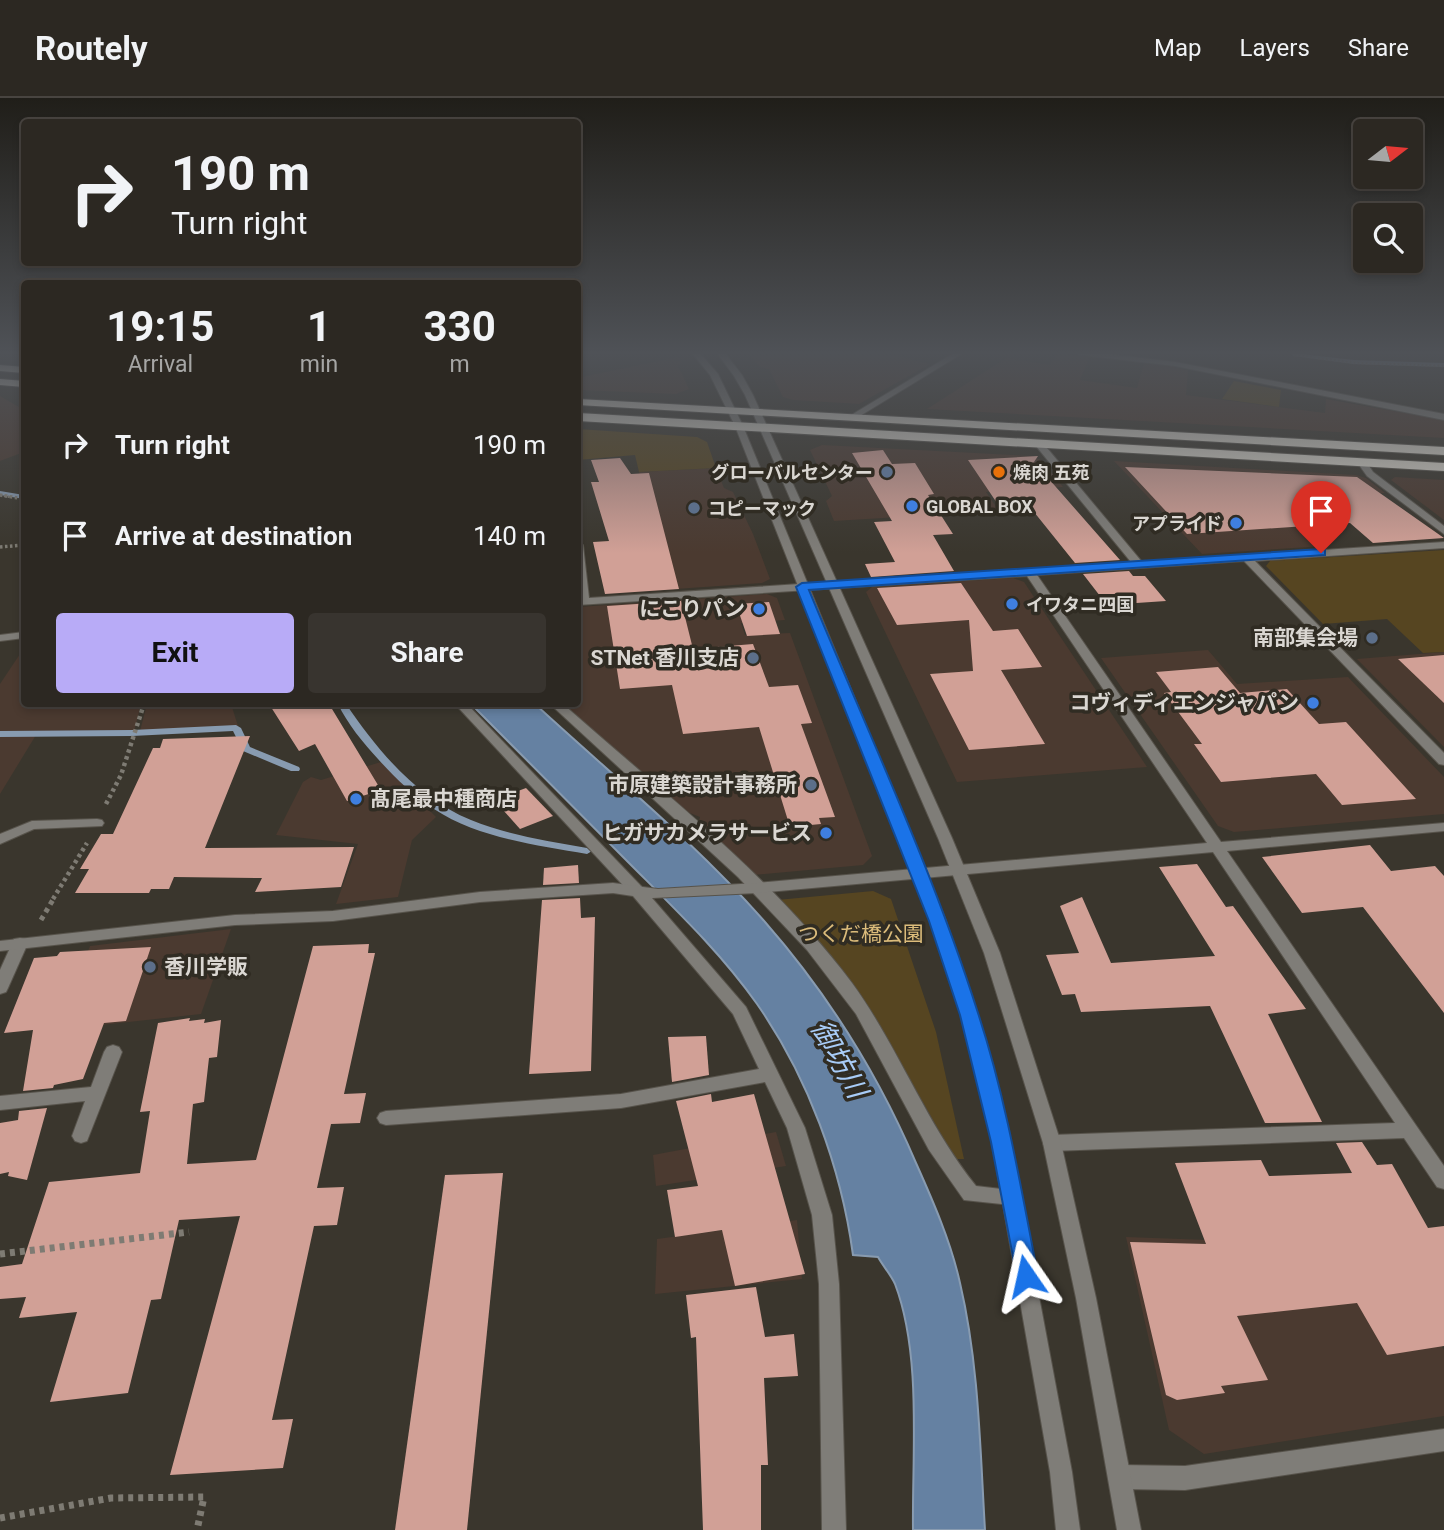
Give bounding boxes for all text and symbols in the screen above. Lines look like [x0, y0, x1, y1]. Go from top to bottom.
text: Routely [35, 29, 148, 68]
text: Map [1154, 34, 1202, 62]
text: Layers [1240, 34, 1310, 62]
text: Share [1348, 34, 1409, 62]
north arrow [1353, 119, 1423, 189]
map controls [1353, 119, 1423, 273]
text: 190 m [171, 145, 310, 202]
icon: right [56, 147, 147, 238]
button: search [1353, 203, 1423, 273]
text: Turn right [171, 204, 307, 242]
text: 19:15 [106, 302, 214, 351]
text: 1 [307, 302, 331, 351]
text: 330 [423, 302, 496, 351]
text: Arrival [128, 351, 193, 378]
text: min [300, 351, 338, 378]
text: m [450, 351, 470, 378]
icon: right [56, 426, 94, 464]
text: Turn right [115, 430, 230, 460]
text: 190 m [473, 430, 546, 460]
place label: グローバルセンター [711, 462, 873, 483]
place label: 焼肉 五苑 [1013, 462, 1089, 483]
marker: グローバルセンター [879, 464, 895, 480]
marker: 焼肉 五苑 [991, 464, 1007, 480]
pin [1291, 481, 1351, 553]
icon: arrive [1302, 492, 1340, 530]
place label: GLOBAL BOX [926, 496, 1033, 517]
place label: コピーマック [708, 498, 816, 519]
marker: GLOBAL BOX [904, 498, 920, 514]
marker: コピーマック [686, 500, 702, 516]
place label: アプライド [1132, 513, 1222, 534]
marker: アプライド [1228, 515, 1244, 531]
icon: arrive [56, 517, 94, 555]
text: Arrive at destination [115, 521, 352, 551]
text: 140 m [473, 521, 546, 551]
place label: イワタニ四国 [1026, 594, 1134, 615]
marker: イワタニ四国 [1004, 596, 1020, 612]
place label: にこりパン [639, 597, 745, 621]
marker: にこりパン [751, 601, 767, 617]
button: Exit [56, 613, 294, 693]
button: Share [308, 613, 546, 693]
place label: 南部集会場 [1253, 626, 1358, 650]
marker: 南部集会場 [1364, 630, 1380, 646]
place label: STNet 香川支店 [591, 646, 739, 670]
marker: STNet 香川支店 [745, 650, 761, 666]
place label: コヴィディエンジャパン [1069, 691, 1299, 715]
marker: コヴィディエンジャパン [1305, 695, 1321, 711]
place label: 市原建築設計事務所 [608, 773, 797, 797]
marker: 市原建築設計事務所 [803, 777, 819, 793]
place label: 髙尾最中種商店 [370, 787, 517, 811]
marker: 髙尾最中種商店 [348, 791, 364, 807]
place label: ヒガサカメラサービス [602, 821, 812, 845]
marker: ヒガサカメラサービス [818, 825, 834, 841]
park label: つくだ橋公園 [798, 922, 924, 946]
place label: 香川学販 [164, 955, 248, 979]
marker: 香川学販 [142, 959, 158, 975]
water label: 御坊川 [804, 1014, 875, 1106]
position arrow [989, 1239, 1063, 1313]

